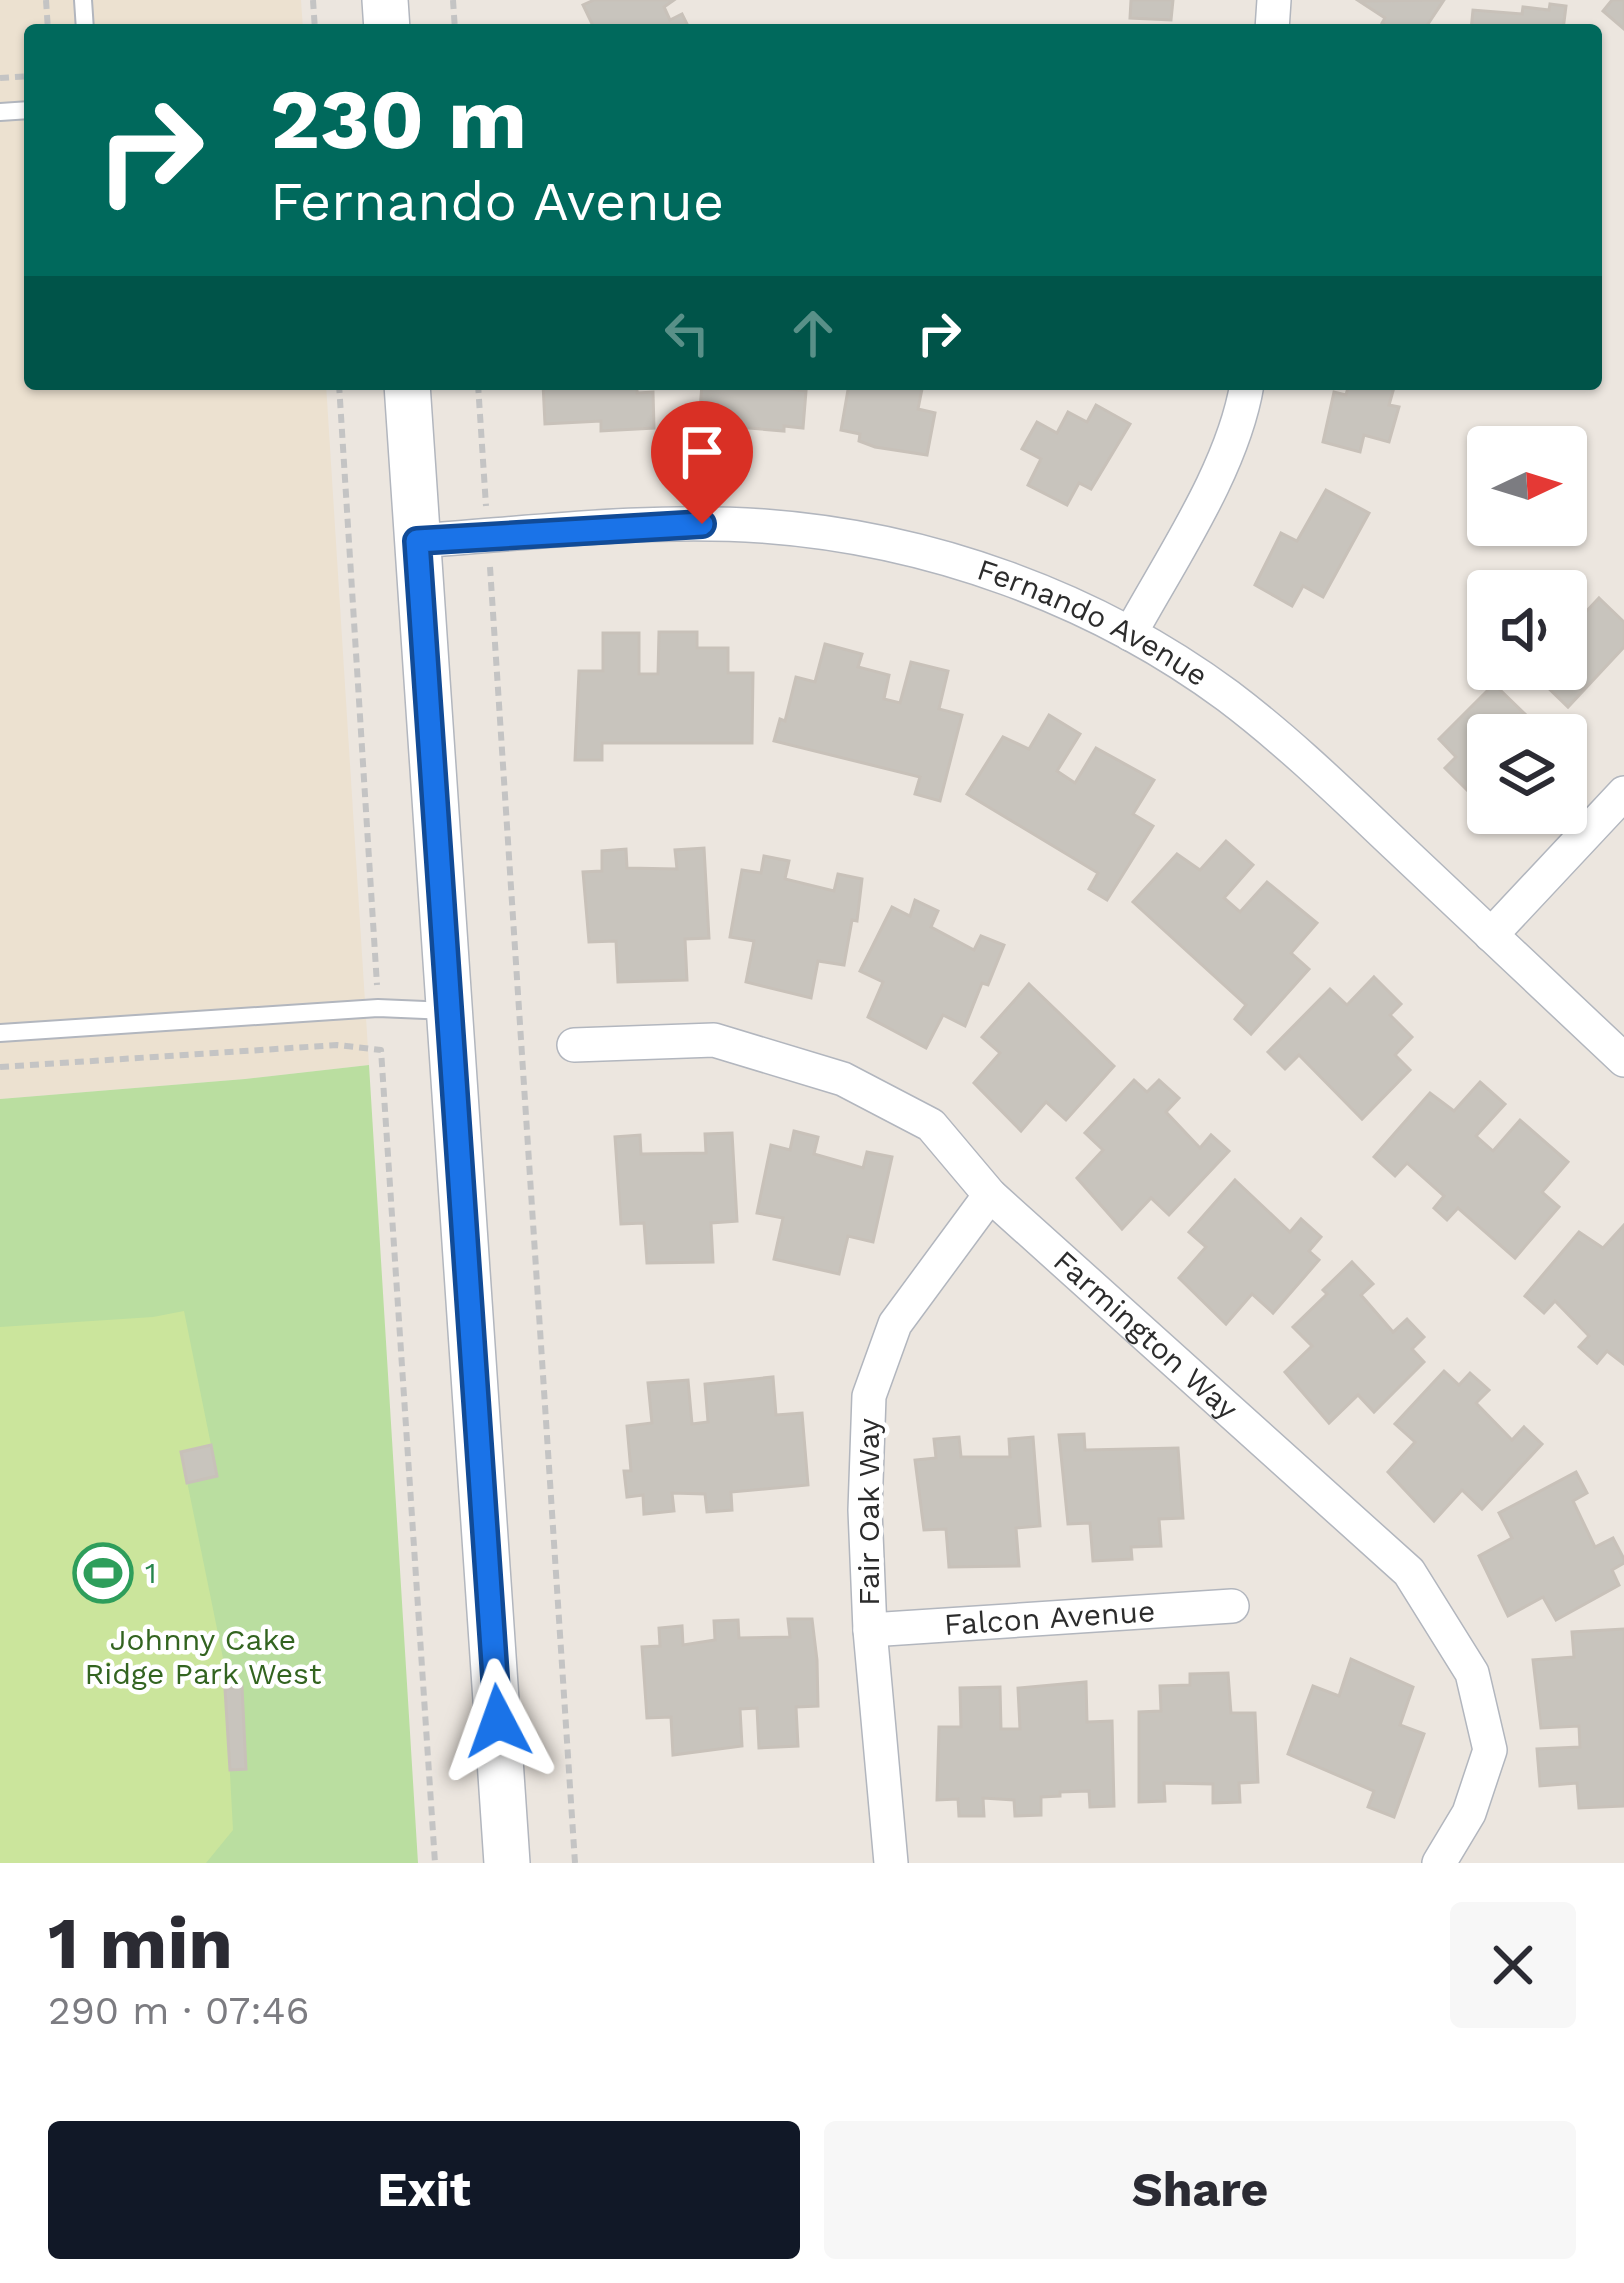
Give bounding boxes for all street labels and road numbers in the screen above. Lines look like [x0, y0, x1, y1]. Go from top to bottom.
street label: Fernando Avenue [973, 551, 1214, 693]
street label: Farmington Way [1047, 1243, 1245, 1427]
street label: Fair Oak Way [851, 1417, 886, 1606]
street label: Falcon Avenue [943, 1593, 1156, 1642]

